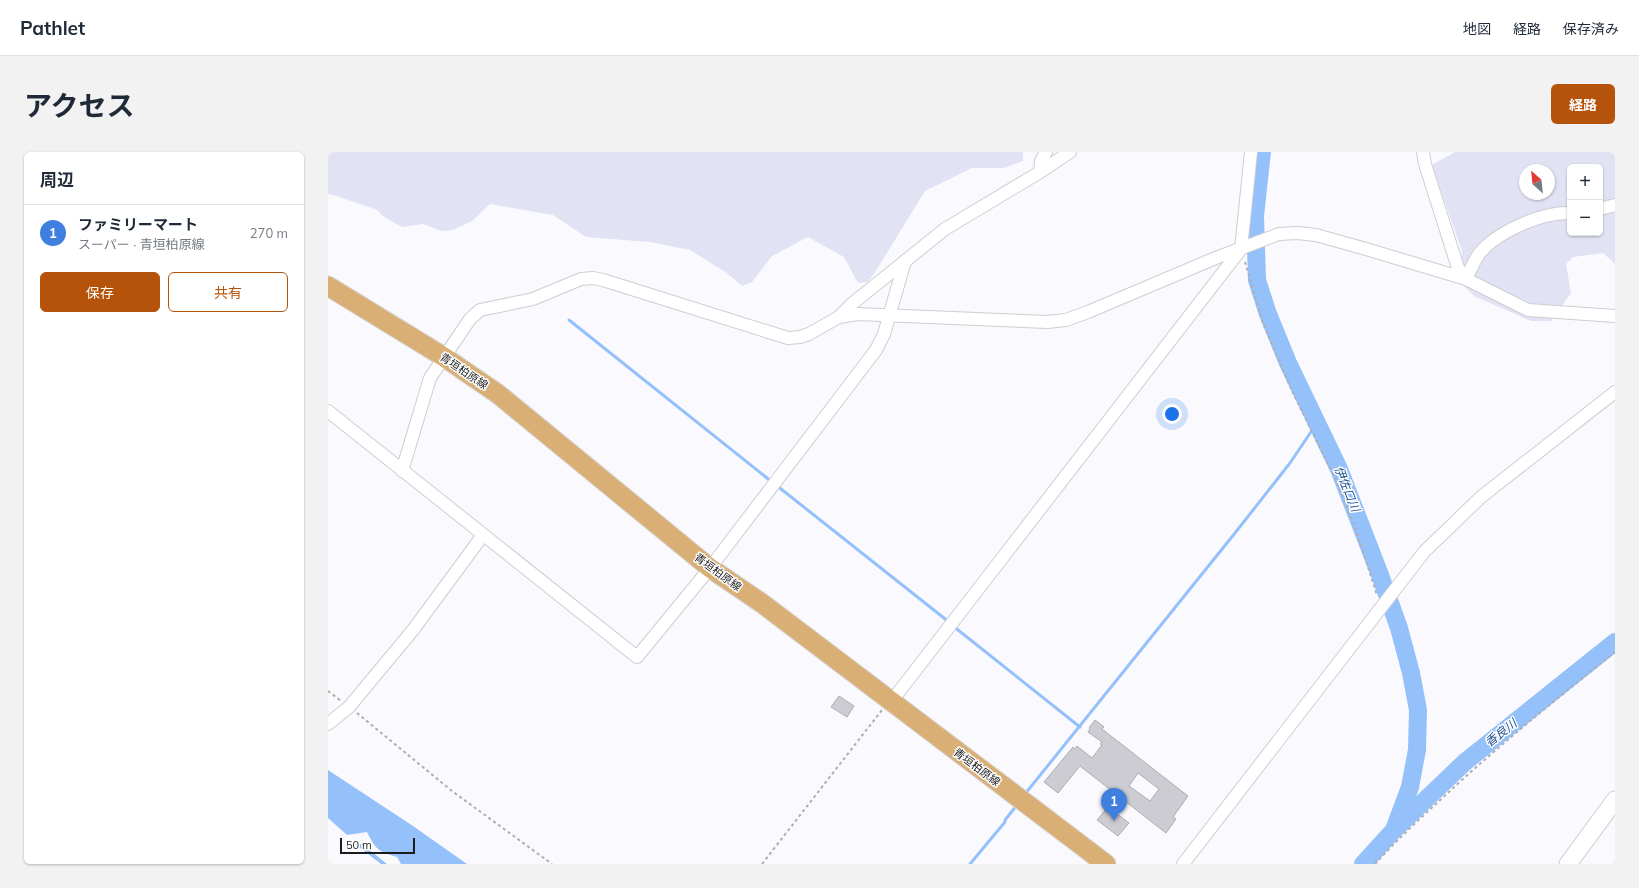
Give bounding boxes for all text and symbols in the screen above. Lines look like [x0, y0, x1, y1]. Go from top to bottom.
text: Pathlet [20, 16, 85, 40]
text: 地図 [1463, 20, 1491, 38]
text: 経路 [1513, 20, 1541, 38]
text: 保存済み [1563, 20, 1619, 38]
button: 経路 [1551, 84, 1615, 124]
text: アクセス [24, 88, 135, 123]
north arrow [1519, 164, 1555, 200]
map controls [1567, 164, 1603, 236]
button: + [1567, 164, 1603, 200]
text: 周辺 [40, 169, 74, 190]
button: − [1567, 200, 1603, 236]
text: ファミリーマート [78, 215, 198, 234]
text: 1 [49, 225, 57, 241]
text: 270 m [250, 225, 288, 241]
text: スーパー · 青垣柏原線 [78, 236, 205, 252]
button: 保存 [40, 272, 160, 312]
button: 共有 [168, 272, 288, 312]
street label: 青垣柏原線 [437, 350, 491, 392]
your location [1162, 404, 1182, 424]
water label: 伊佐口川 [1332, 464, 1364, 516]
street label: 青垣柏原線 [692, 550, 744, 594]
water label: 香良川 [1482, 714, 1521, 750]
street label: 青垣柏原線 [951, 745, 1003, 789]
pin: 1 [1101, 788, 1127, 821]
scale bar [340, 836, 415, 855]
text: 50 m [346, 838, 372, 852]

